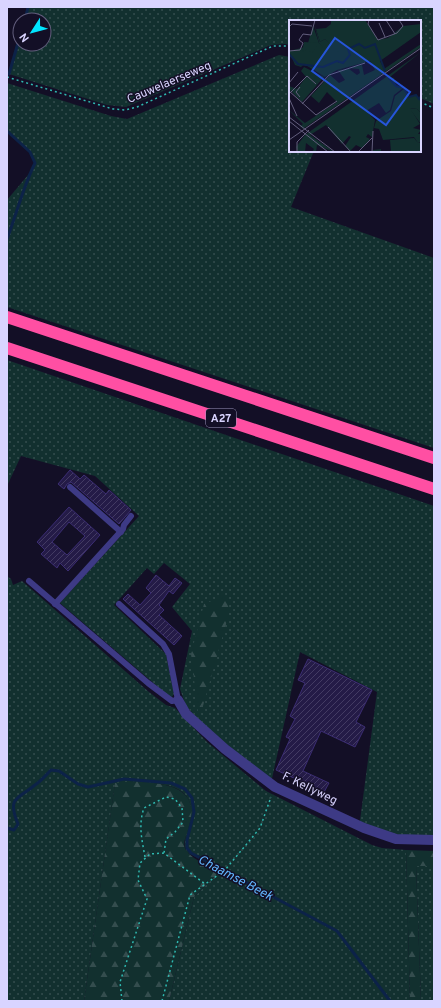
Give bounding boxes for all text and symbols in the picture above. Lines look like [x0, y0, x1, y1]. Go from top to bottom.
north arrow [12, 12, 52, 52]
inset map [289, 20, 421, 152]
text: N [17, 30, 33, 45]
street label: Cauwelaerseweg [125, 58, 214, 108]
road number: A27 [206, 409, 236, 427]
street label: F. Kellyweg [279, 769, 340, 809]
water label: Chaamse Beek [195, 852, 276, 905]

